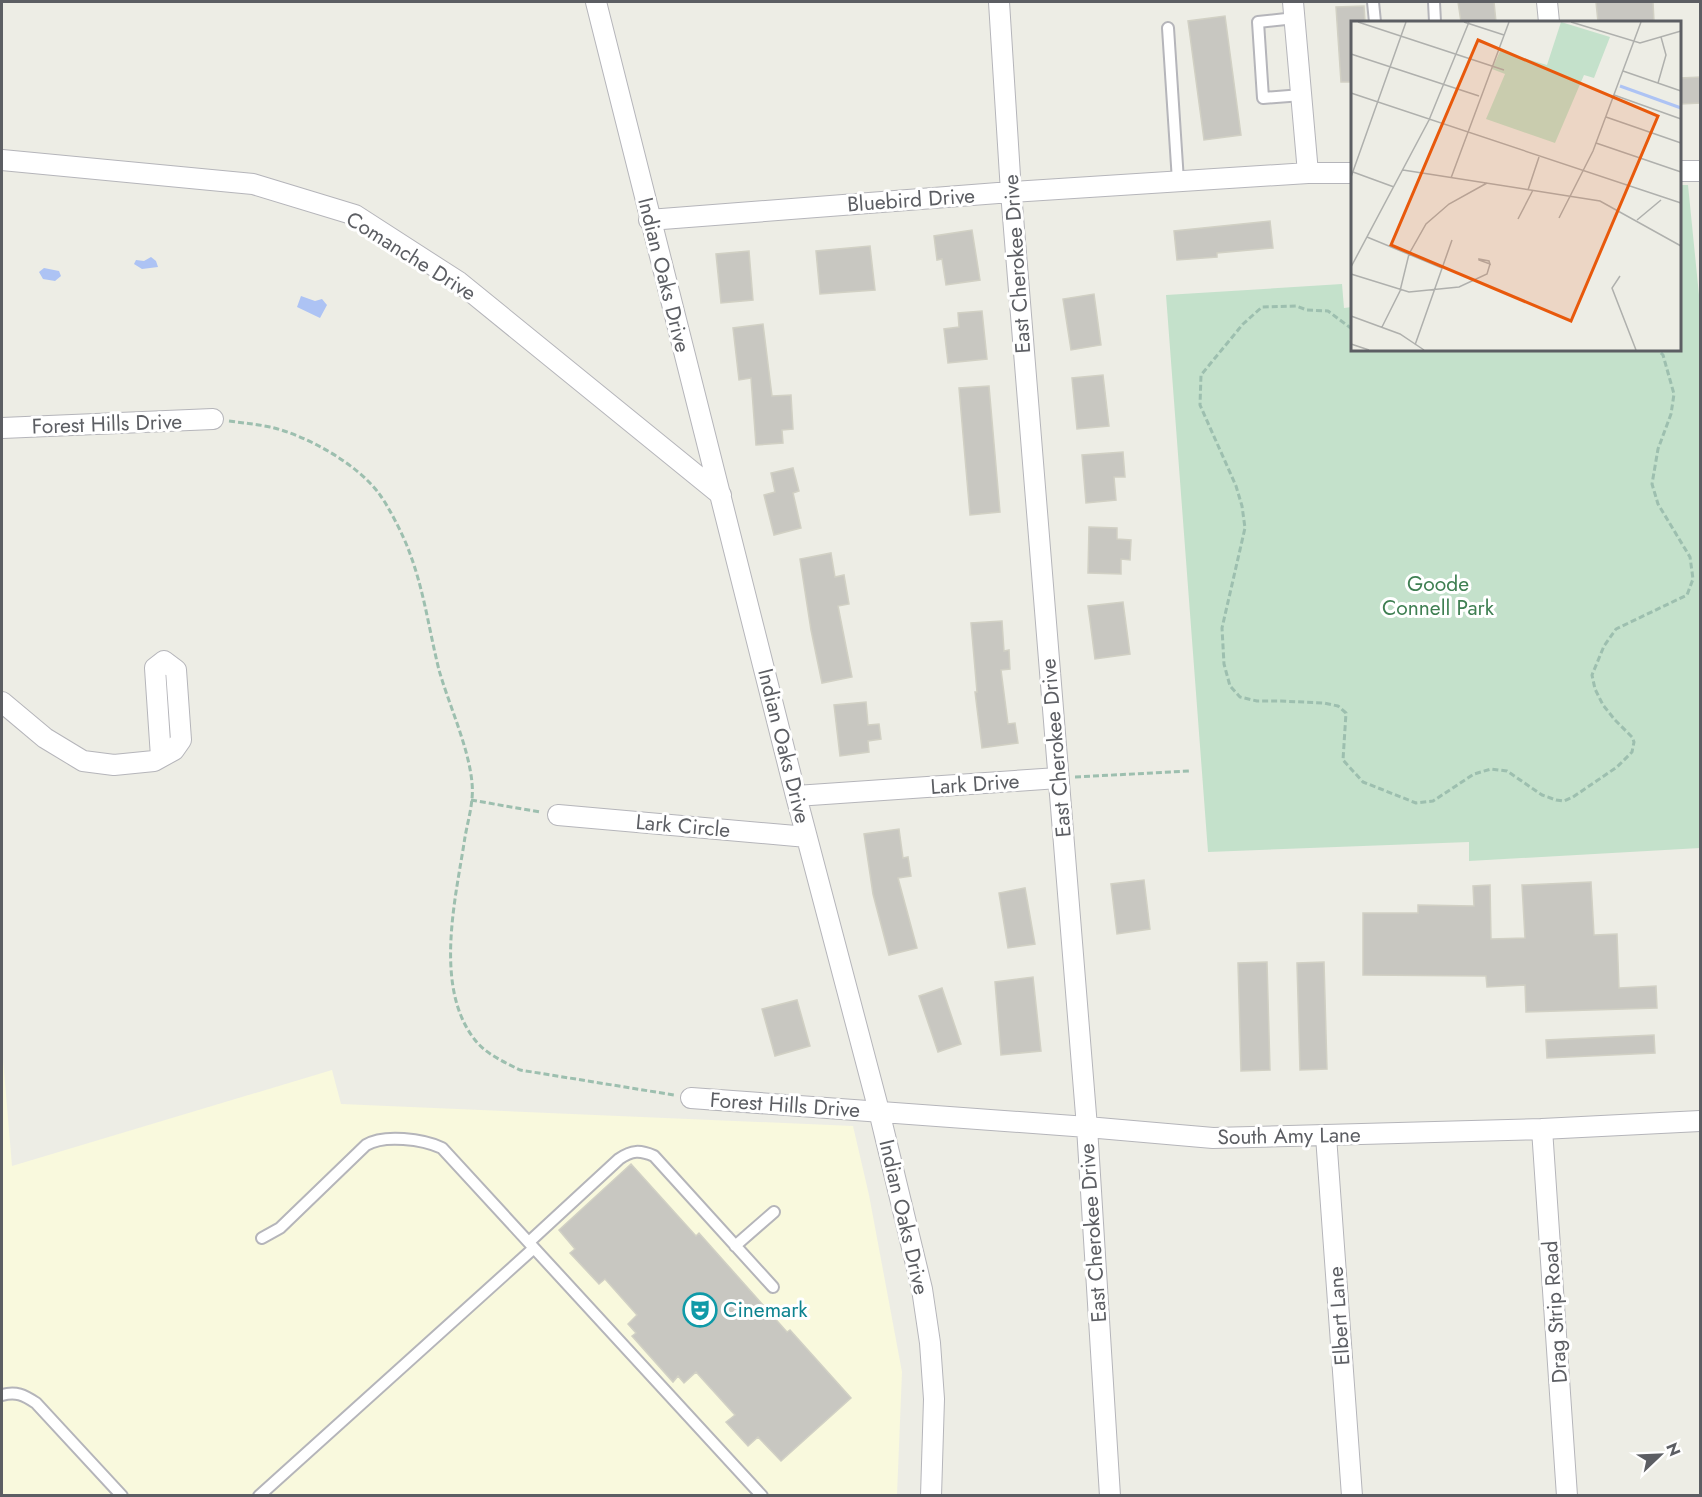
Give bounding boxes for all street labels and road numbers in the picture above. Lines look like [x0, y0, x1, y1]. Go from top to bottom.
street label: East Cherokee Drive [996, 173, 1038, 355]
street label: Bluebird Drive [846, 181, 976, 219]
street label: Indian Oaks Drive [630, 195, 698, 356]
street label: Comanche Drive [340, 204, 482, 308]
street label: Forest Hills Drive [31, 406, 183, 442]
street label: East Cherokee Drive [1033, 657, 1079, 839]
street label: Indian Oaks Drive [750, 666, 818, 827]
street label: Lark Drive [930, 766, 1021, 802]
street label: Lark Circle [635, 807, 732, 845]
street label: Forest Hills Drive [709, 1085, 861, 1125]
street label: South Amy Lane [1217, 1120, 1361, 1152]
street label: Indian Oaks Drive [872, 1136, 936, 1298]
street label: East Cherokee Drive [1072, 1142, 1114, 1324]
street label: Drag Strip Road [1535, 1240, 1575, 1384]
street label: Elbert Lane [1321, 1265, 1357, 1366]

